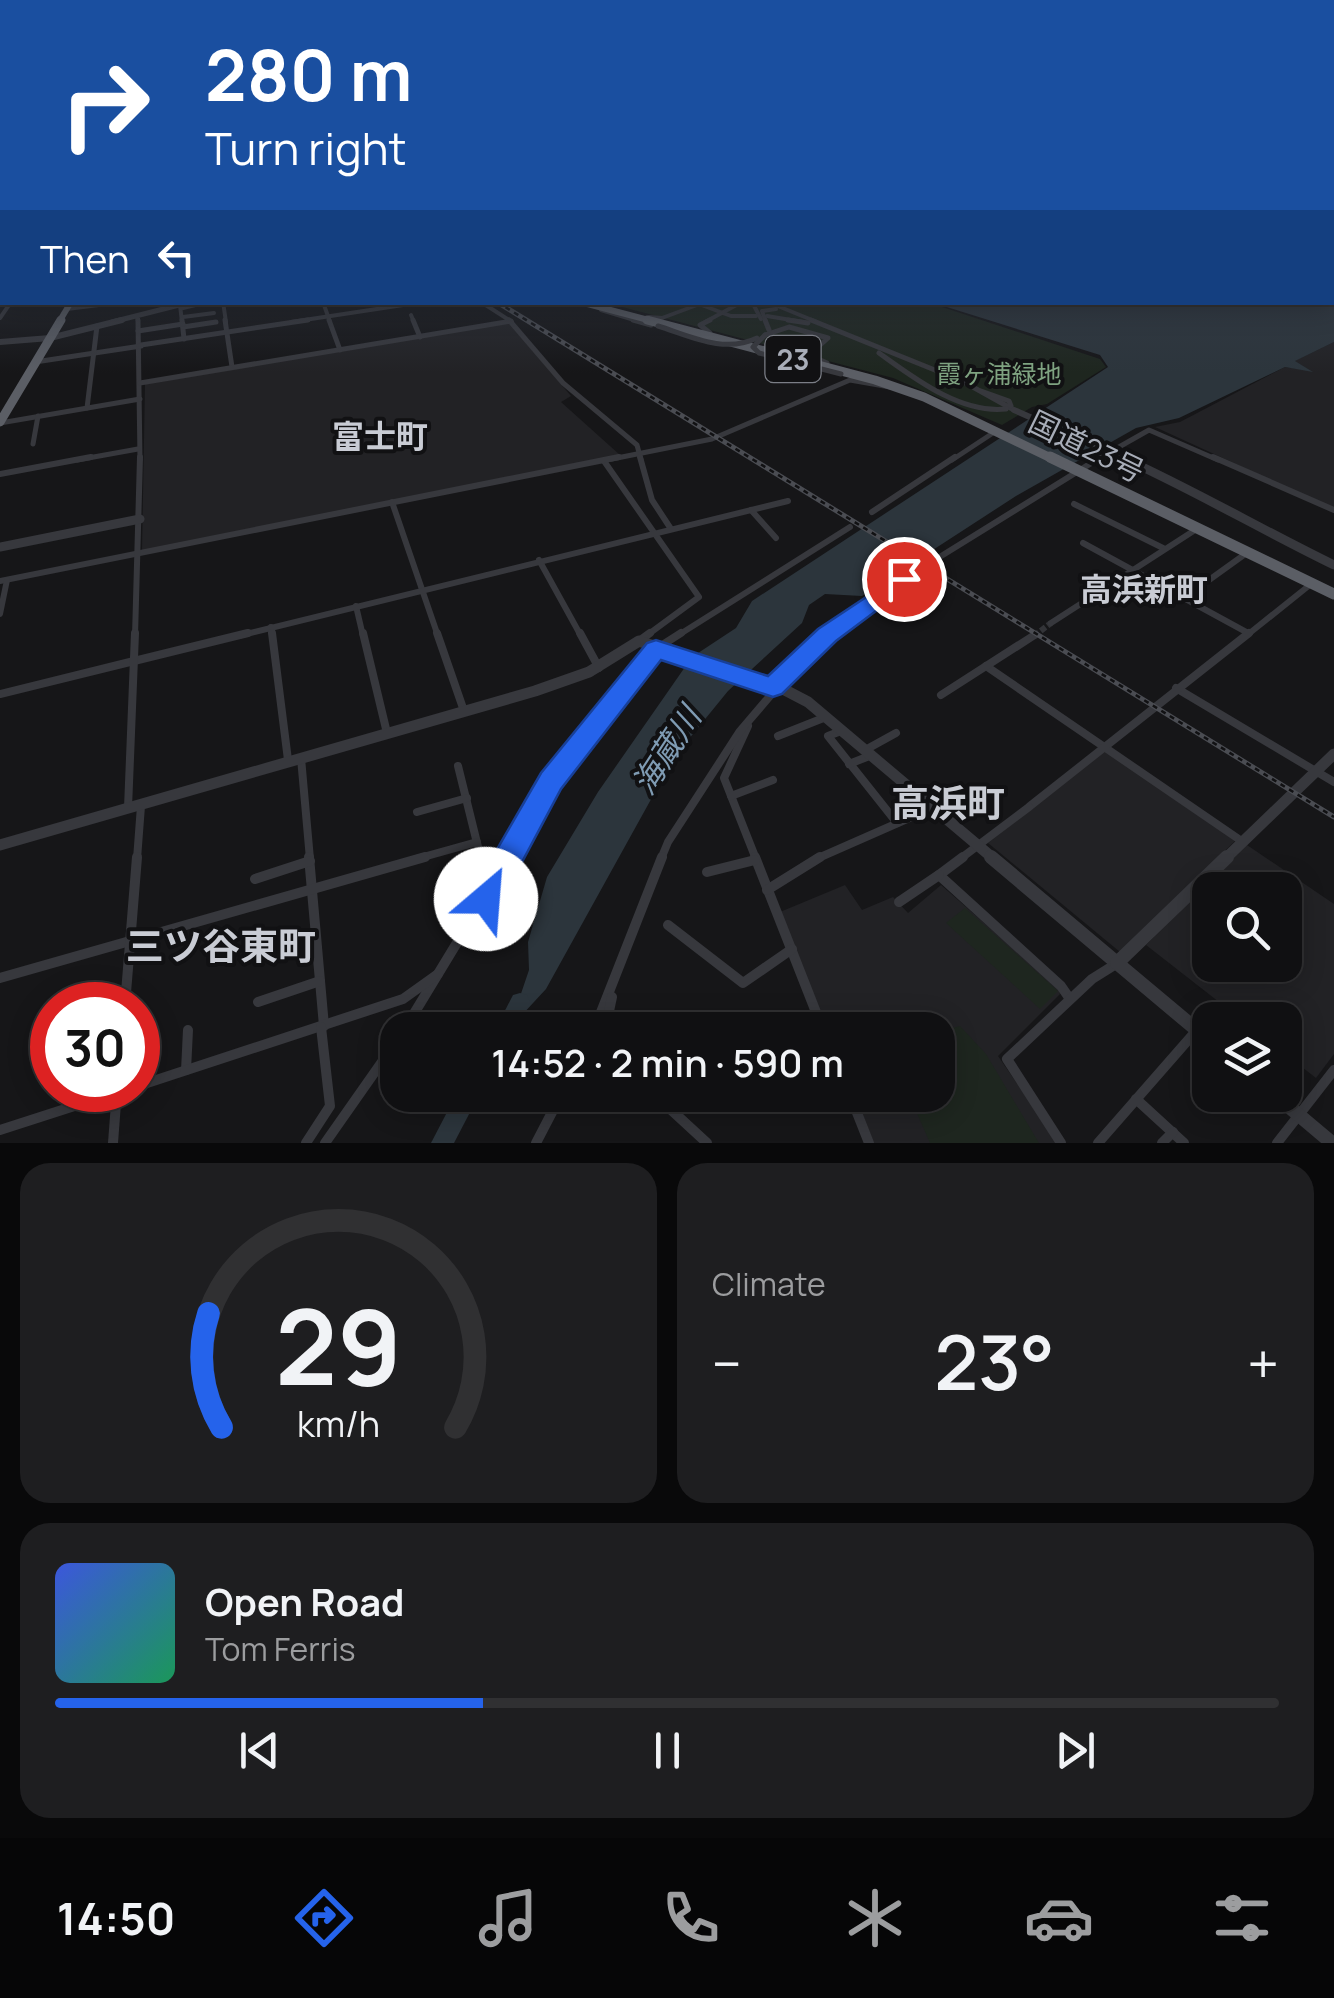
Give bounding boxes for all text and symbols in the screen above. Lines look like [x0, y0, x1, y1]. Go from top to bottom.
text: 280 m [205, 26, 413, 122]
icon: right [40, 40, 170, 170]
text: Turn right [205, 117, 406, 179]
icon: left [149, 230, 204, 285]
text: Then [40, 232, 129, 284]
road number: 23 [766, 336, 820, 382]
park label: 霞ヶ浦緑地 [936, 356, 1062, 391]
street label: 国道23号 [1022, 400, 1152, 492]
district label: 富士町 [332, 414, 428, 458]
pin [862, 537, 947, 622]
icon: arrive [877, 552, 932, 607]
district label: 高浜新町 [1080, 567, 1208, 611]
water label: 海蔵川 [621, 695, 712, 802]
district label: 高浜町 [891, 776, 1005, 828]
position arrow [434, 847, 538, 951]
map controls [1192, 872, 1302, 1112]
button: search [1192, 872, 1302, 982]
district label: 三ツ谷東町 [126, 919, 316, 971]
speed limit sign: 30 [30, 982, 160, 1112]
button: layers [1192, 1002, 1302, 1112]
text: 14:52 · 2 min · 590 m [491, 1036, 844, 1088]
text: Climate [712, 1262, 826, 1306]
text: 29 [275, 1274, 402, 1416]
text: 23° [934, 1310, 1055, 1413]
text: − [712, 1325, 742, 1401]
text: + [1247, 1325, 1279, 1401]
text: km/h [297, 1399, 380, 1448]
text: Open Road [205, 1575, 404, 1627]
text: Tom Ferris [205, 1627, 356, 1671]
icon: previous [232, 1723, 287, 1778]
icon: pause [640, 1723, 695, 1778]
icon: next [1048, 1723, 1103, 1778]
icon: directions [289, 1883, 359, 1953]
icon: music [473, 1883, 543, 1953]
icon: phone [656, 1883, 726, 1953]
icon: climate [840, 1883, 910, 1953]
icon: car [1024, 1883, 1094, 1953]
icon: filters [1207, 1883, 1277, 1953]
text: 14:50 [57, 1887, 175, 1949]

